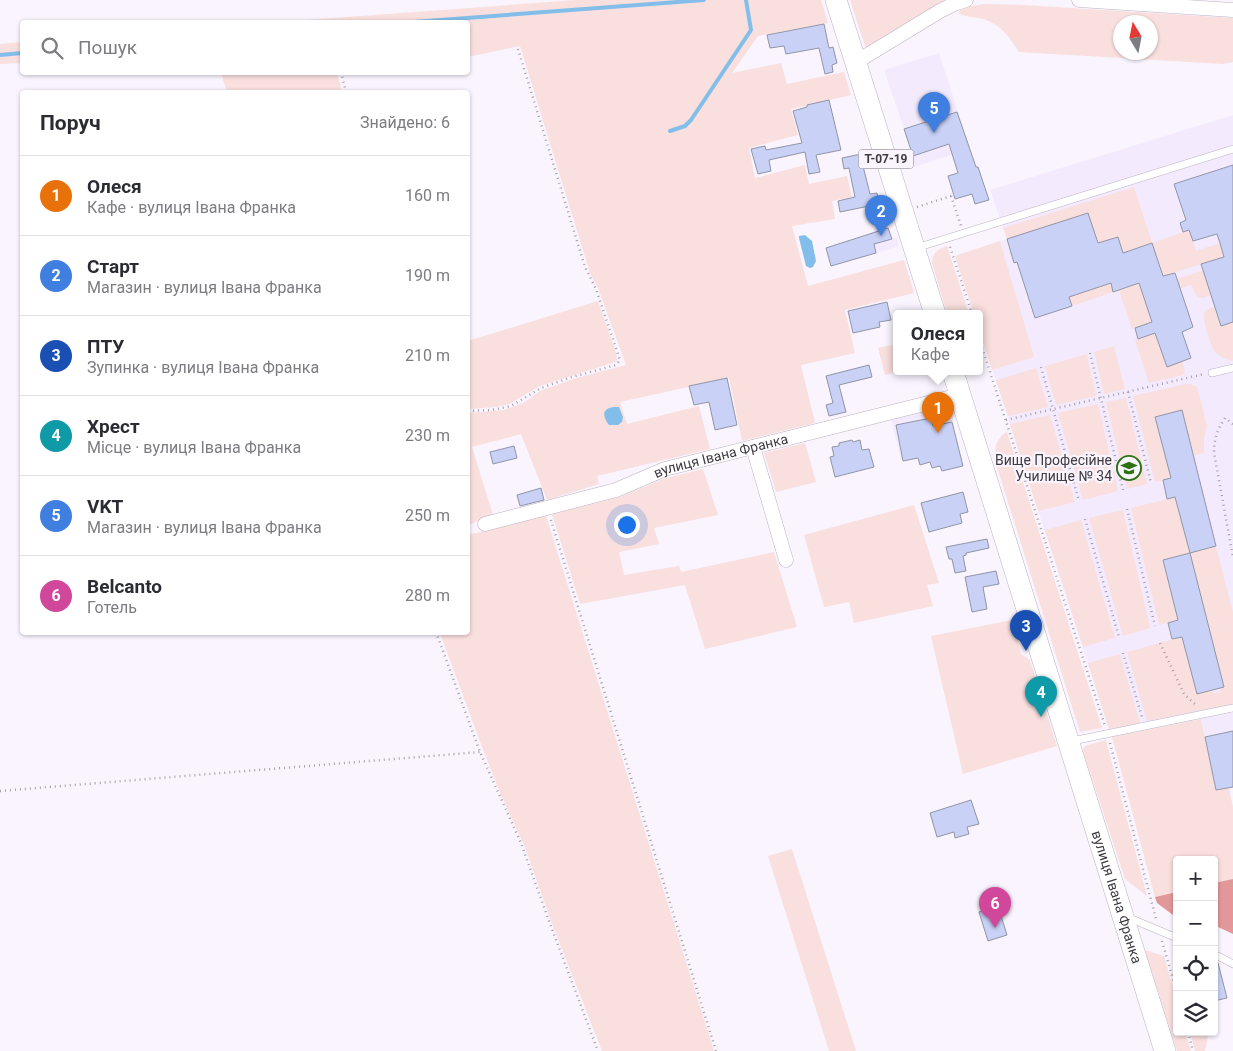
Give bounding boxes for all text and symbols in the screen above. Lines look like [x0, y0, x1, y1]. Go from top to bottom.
north arrow [1113, 15, 1158, 60]
search box [20, 20, 470, 75]
icon: search [38, 34, 66, 62]
text: Пошук [78, 36, 137, 59]
pin: 5 [918, 92, 950, 133]
text: Поруч [40, 111, 101, 135]
text: Знайдено: 6 [360, 113, 450, 132]
road number: Т-07-19 [858, 150, 914, 168]
text: Олеся [87, 175, 142, 198]
text: 1 [51, 186, 61, 205]
text: 160 m [405, 186, 450, 205]
pin: 2 [865, 195, 897, 236]
text: Кафе · вулиця Івана Франка [87, 198, 296, 217]
text: Старт [87, 255, 139, 278]
text: 2 [51, 266, 61, 285]
text: 190 m [405, 266, 450, 285]
text: Магазин · вулиця Івана Франка [87, 278, 322, 297]
popup [893, 310, 983, 375]
text: Олеся [911, 322, 965, 345]
text: ПТУ [87, 335, 124, 358]
text: Кафе [911, 345, 950, 364]
text: 3 [51, 346, 61, 365]
text: 210 m [405, 346, 450, 365]
text: Зупинка · вулиця Івана Франка [87, 358, 319, 377]
pin: 1 [922, 392, 954, 433]
text: Хрест [87, 415, 140, 438]
text: 4 [51, 426, 61, 445]
text: 230 m [405, 426, 450, 445]
street label: вулиця Івана Франка [651, 430, 790, 481]
text: Місце · вулиця Івана Франка [87, 438, 301, 457]
place label: Вище Професійне Училище № 34 [995, 452, 1112, 484]
school or university icon: Вище Професійне Училище № 34 [1116, 455, 1142, 481]
text: VKT [87, 495, 123, 518]
text: 5 [51, 506, 61, 525]
text: 250 m [405, 506, 450, 525]
your location [614, 512, 640, 538]
text: Магазин · вулиця Івана Франка [87, 518, 322, 537]
text: Belcanto [87, 575, 162, 598]
text: 6 [51, 586, 61, 605]
text: 280 m [405, 586, 450, 605]
text: Готель [87, 598, 137, 617]
pin: 3 [1010, 610, 1042, 651]
pin: 4 [1025, 676, 1057, 717]
street label: вулиця Івана Франка [1089, 829, 1145, 965]
map controls [1173, 856, 1218, 1036]
button: + [1173, 856, 1218, 901]
pin: 6 [979, 887, 1011, 928]
button: − [1173, 901, 1218, 946]
button: locate [1173, 946, 1218, 991]
button: layers [1173, 991, 1218, 1036]

